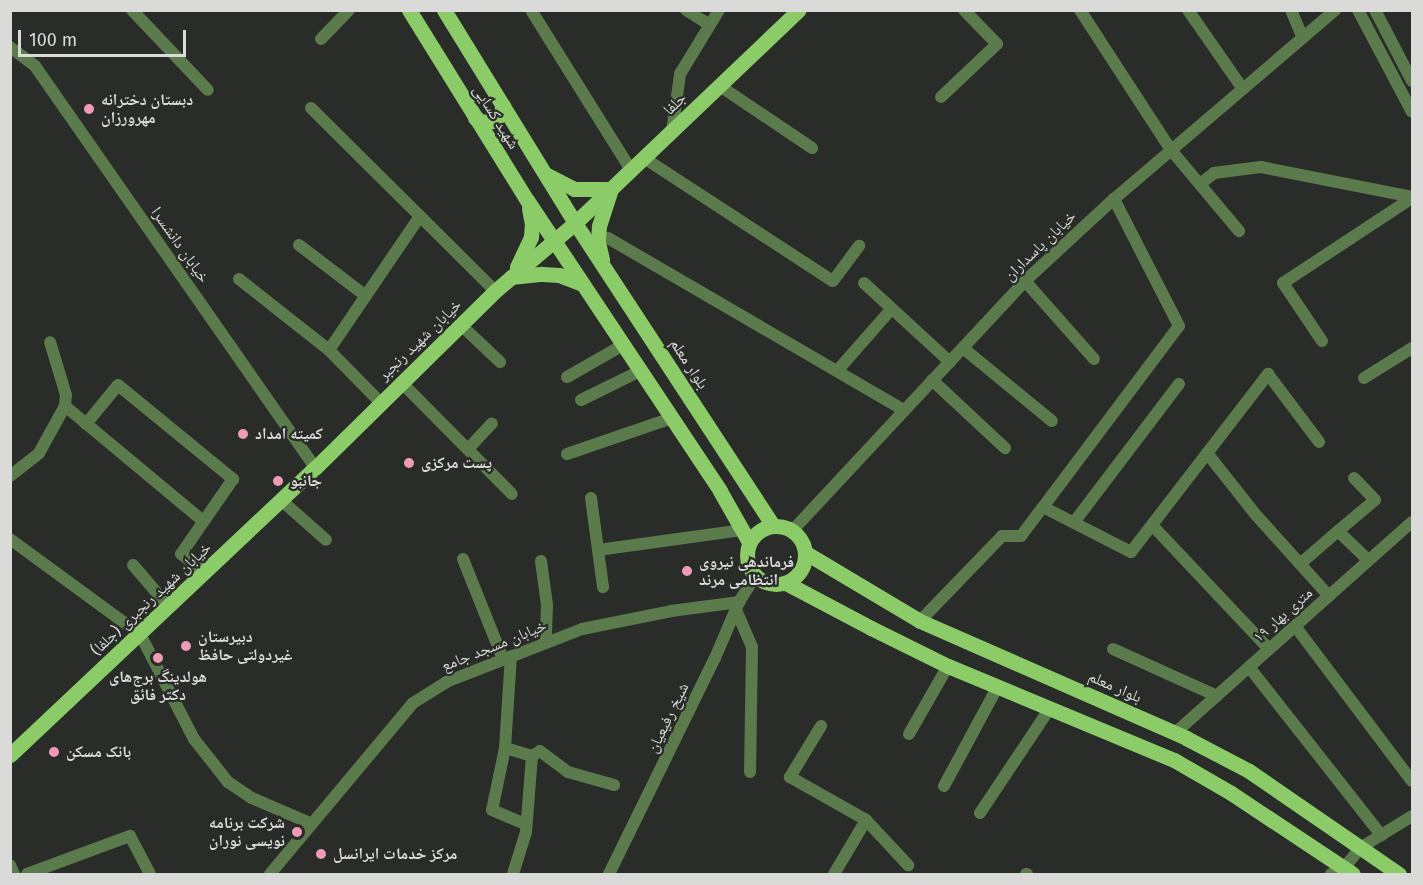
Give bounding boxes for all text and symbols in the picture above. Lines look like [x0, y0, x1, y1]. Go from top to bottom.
scale bar [21, 18, 189, 56]
text: 100 m [29, 29, 77, 51]
street label: شهید کسایی [469, 81, 523, 153]
street label: جلفا [660, 89, 690, 119]
place label: دبستان دخترانه مهرورزان [101, 90, 193, 128]
marker: دبستان دخترانه مهرورزان [82, 102, 96, 116]
street label: خیابان دانشسرا [147, 203, 213, 287]
street label: خیابان پاسداران [1000, 207, 1080, 285]
street label: خیابان شهید رنجبر [374, 295, 466, 385]
street label: بلوار معلم [666, 335, 712, 393]
place label: کمیته امداد [255, 424, 323, 444]
marker: کمیته امداد [236, 427, 250, 441]
place label: پست مرکزی [421, 453, 492, 473]
marker: پست مرکزی [402, 456, 416, 470]
place label: جانبو [290, 471, 322, 491]
marker: جانبو [271, 474, 285, 488]
street label: خیابان شهید رنجبری (جلفا) [87, 538, 215, 660]
place label: فرماندهی نیروی انتظامی مرند [699, 552, 794, 590]
marker: فرماندهی نیروی انتظامی مرند [680, 564, 694, 578]
street label: ۱۹ متری بهار [1249, 583, 1317, 647]
street label: خیابان مسجد جامع [439, 616, 549, 676]
place label: دبیرستان غیردولتی حافظ [198, 627, 293, 665]
marker: دبیرستان غیردولتی حافظ [179, 639, 193, 653]
marker: هولدینگ برج‌های دکتر فائق [151, 651, 165, 665]
place label: هولدینگ برج‌های دکتر فائق [109, 667, 207, 705]
street label: بلوار معلم [1085, 667, 1145, 707]
street label: شیخ رفیعیان [643, 680, 693, 756]
place label: بانک مسکن [66, 742, 131, 762]
marker: بانک مسکن [47, 745, 61, 759]
place label: شرکت برنامه نویسی نوران [209, 813, 285, 851]
marker: شرکت برنامه نویسی نوران [290, 825, 304, 839]
place label: مرکز خدمات ایرانسل [333, 844, 457, 864]
marker: مرکز خدمات ایرانسل [314, 847, 328, 861]

